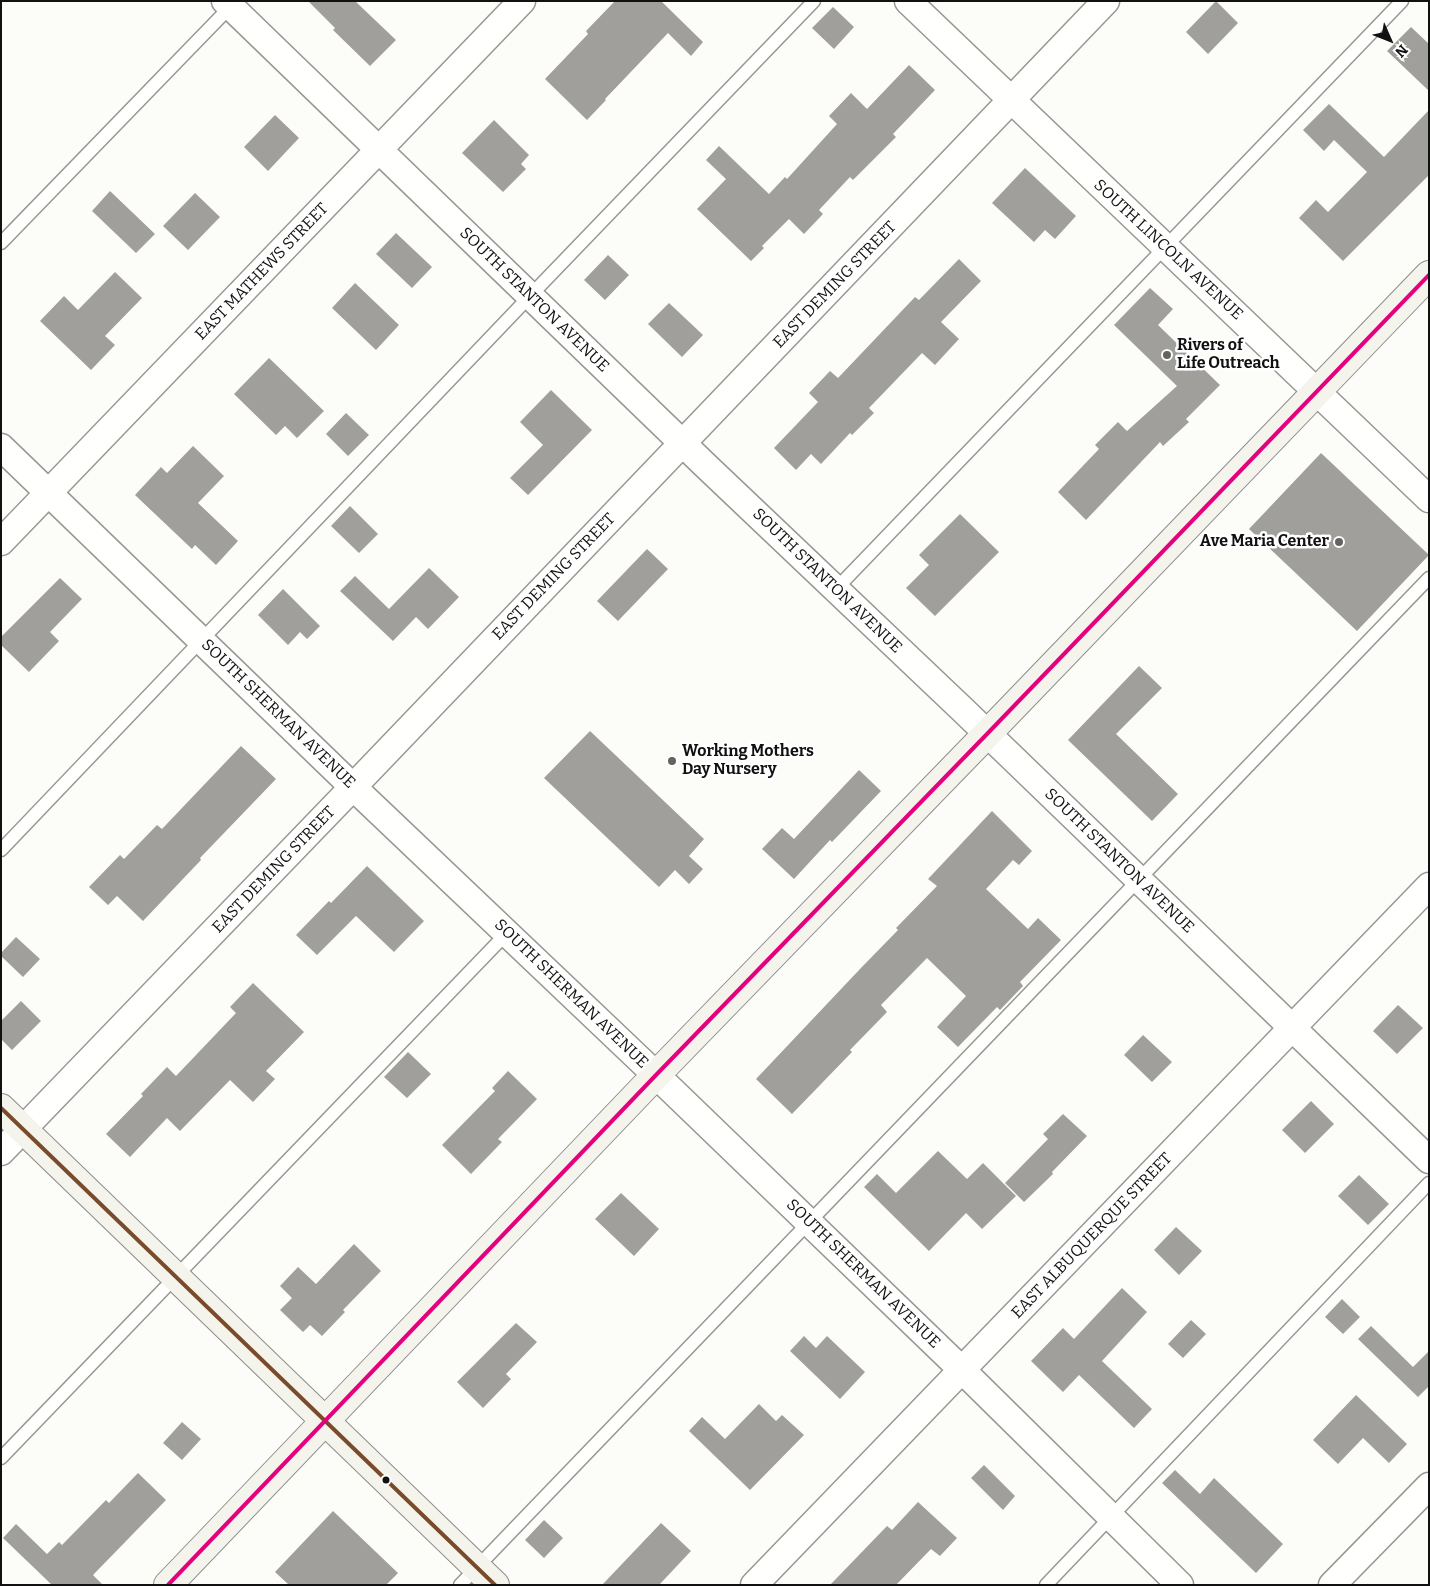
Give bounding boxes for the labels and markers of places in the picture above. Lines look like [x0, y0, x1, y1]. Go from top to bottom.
place label: Rivers of Life Outreach [1177, 336, 1280, 374]
marker: Rivers of Life Outreach [1161, 349, 1173, 361]
place label: Ave Maria Center [1200, 532, 1329, 552]
marker: Ave Maria Center [1333, 536, 1345, 548]
place label: Working Mothers Day Nursery [682, 742, 814, 780]
marker: Working Mothers Day Nursery [666, 755, 678, 767]
unlabelled marker [381, 1475, 391, 1485]

